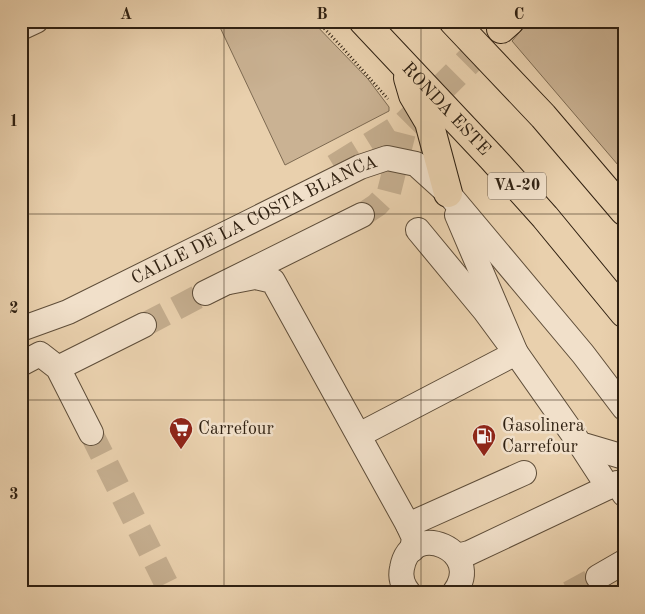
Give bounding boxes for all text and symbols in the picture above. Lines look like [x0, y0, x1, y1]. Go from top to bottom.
text: A [120, 7, 132, 23]
text: B [316, 7, 328, 23]
text: C [514, 7, 524, 23]
street label: RONDA ESTE [398, 59, 494, 159]
text: 1 [9, 114, 19, 130]
street label: CALLE DE LA COSTA BLANCA [129, 153, 380, 288]
road number: VA-20 [488, 172, 546, 200]
text: 2 [9, 301, 19, 317]
supermarket icon: Carrefour [168, 416, 194, 450]
place label: Gasolinera Carrefour [502, 417, 585, 456]
place label: Carrefour [198, 420, 274, 438]
fuel station icon: Gasolinera Carrefour [471, 423, 497, 457]
text: 3 [9, 487, 19, 503]

